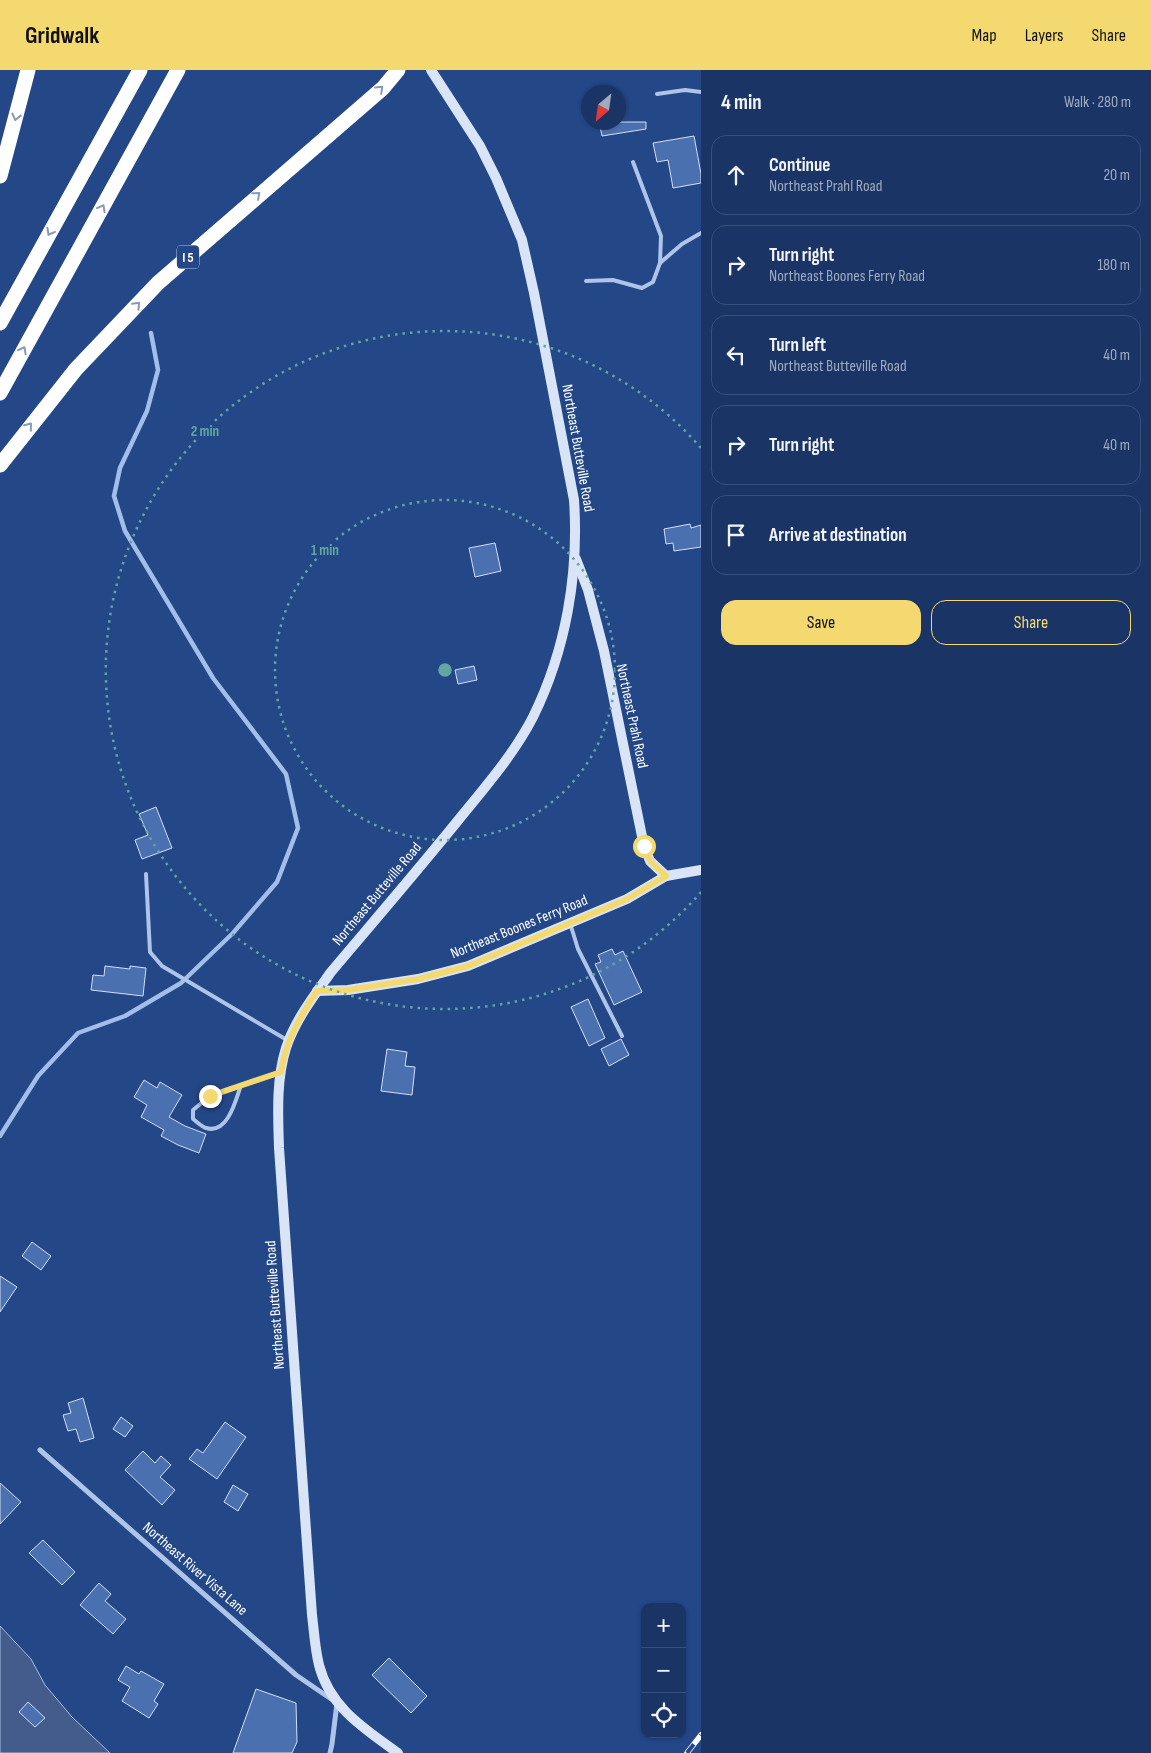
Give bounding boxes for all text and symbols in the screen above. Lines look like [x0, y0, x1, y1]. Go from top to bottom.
text: Gridwalk [25, 21, 99, 50]
text: Map [972, 25, 997, 46]
text: Layers [1025, 25, 1064, 46]
text: Share [1092, 25, 1126, 46]
north arrow [581, 85, 626, 130]
one-way arrow [375, 86, 384, 95]
text: 4 min [721, 90, 762, 115]
text: Walk · 280 m [1064, 93, 1131, 112]
one-way arrow [11, 113, 22, 122]
text: Continue [769, 154, 830, 177]
icon: ahead [722, 161, 750, 189]
text: 20 m [1103, 166, 1130, 185]
text: Northeast Prahl Road [769, 177, 882, 196]
one-way arrow [252, 192, 261, 201]
one-way arrow [96, 204, 106, 213]
one-way arrow [46, 227, 56, 236]
text: Turn right [769, 244, 834, 267]
road number: I 5 [177, 246, 199, 268]
icon: right [722, 251, 750, 279]
text: 180 m [1097, 256, 1130, 275]
text: Northeast Boones Ferry Road [769, 267, 925, 286]
one-way arrow [131, 301, 140, 310]
text: Turn left [769, 334, 826, 357]
icon: left [722, 341, 750, 369]
text: 40 m [1103, 346, 1130, 365]
one-way arrow [17, 347, 27, 356]
text: Northeast Butteville Road [769, 357, 907, 376]
street label: Northeast Butteville Road [557, 383, 599, 513]
text: 2 min [191, 422, 219, 441]
one-way arrow [24, 423, 32, 432]
icon: right [722, 431, 750, 459]
text: Turn right [769, 434, 834, 457]
text: 40 m [1103, 436, 1130, 455]
icon: arrive [722, 521, 750, 549]
text: Arrive at destination [769, 524, 907, 547]
text: 1 min [311, 541, 339, 560]
button: Save [721, 600, 921, 645]
button: Share [931, 600, 1131, 645]
centre of rings [436, 661, 454, 679]
street label: Northeast Prahl Road [612, 662, 652, 770]
route start [633, 835, 656, 858]
street label: Northeast Butteville Road [328, 838, 426, 950]
street label: Northeast Boones Ferry Road [448, 891, 590, 963]
route end [199, 1085, 222, 1108]
street label: Northeast Butteville Road [261, 1240, 289, 1370]
street label: Northeast River Vista Lane [139, 1518, 251, 1620]
map controls [641, 1603, 686, 1738]
button: + [641, 1603, 686, 1648]
button: − [641, 1648, 686, 1693]
button: locate [641, 1693, 686, 1738]

